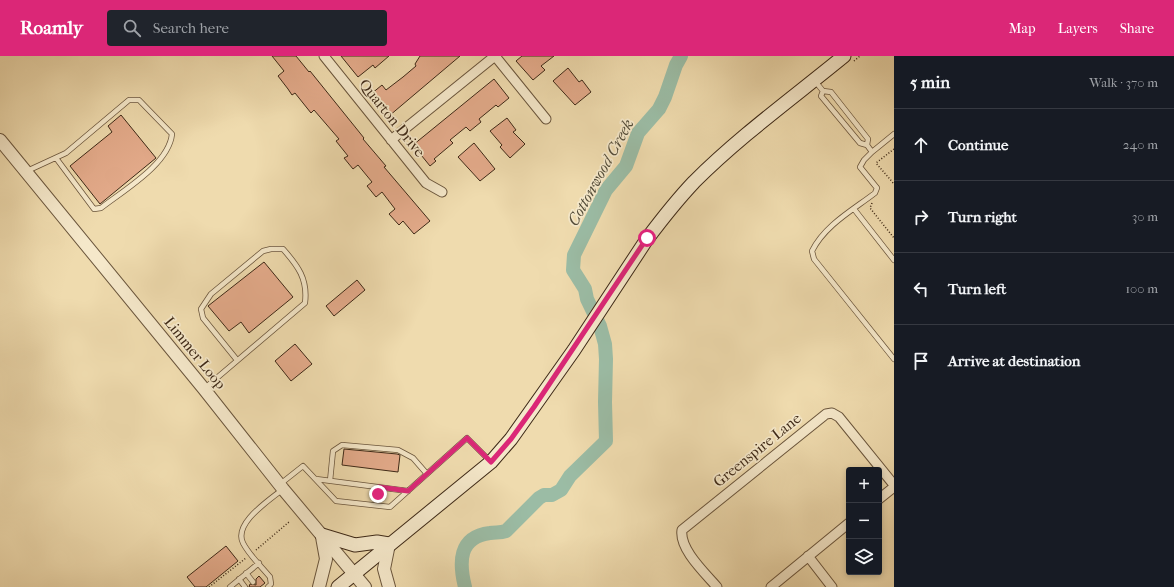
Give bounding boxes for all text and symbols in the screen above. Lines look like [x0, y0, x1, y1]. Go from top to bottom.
search box [107, 10, 387, 46]
text: Roamly [20, 17, 83, 39]
icon: search [121, 17, 143, 39]
text: Search here [153, 19, 229, 37]
text: Map [1009, 20, 1036, 37]
text: Layers [1058, 20, 1098, 37]
text: Share [1120, 20, 1154, 37]
text: 5 min [910, 72, 950, 92]
street label: Quarton Drive [355, 75, 429, 161]
text: Walk · 370 m [1089, 75, 1158, 90]
water label: Cottonwood Creek [563, 116, 638, 229]
icon: ahead [910, 134, 932, 156]
text: Continue [948, 136, 1008, 154]
text: 240 m [1123, 137, 1158, 152]
icon: right [910, 206, 932, 228]
text: Turn right [948, 208, 1017, 226]
text: 30 m [1132, 209, 1158, 224]
route start [638, 229, 656, 247]
icon: left [910, 278, 932, 300]
text: Turn left [948, 280, 1006, 298]
text: 100 m [1125, 281, 1158, 296]
street label: Limmer Loop [160, 313, 230, 393]
icon: arrive [910, 350, 932, 372]
text: Arrive at destination [948, 352, 1080, 370]
street label: Greenspire Lane [710, 409, 805, 491]
map controls [846, 467, 882, 575]
button: + [846, 467, 882, 503]
route end [369, 485, 387, 503]
button: − [846, 503, 882, 539]
button: layers [846, 539, 882, 575]

